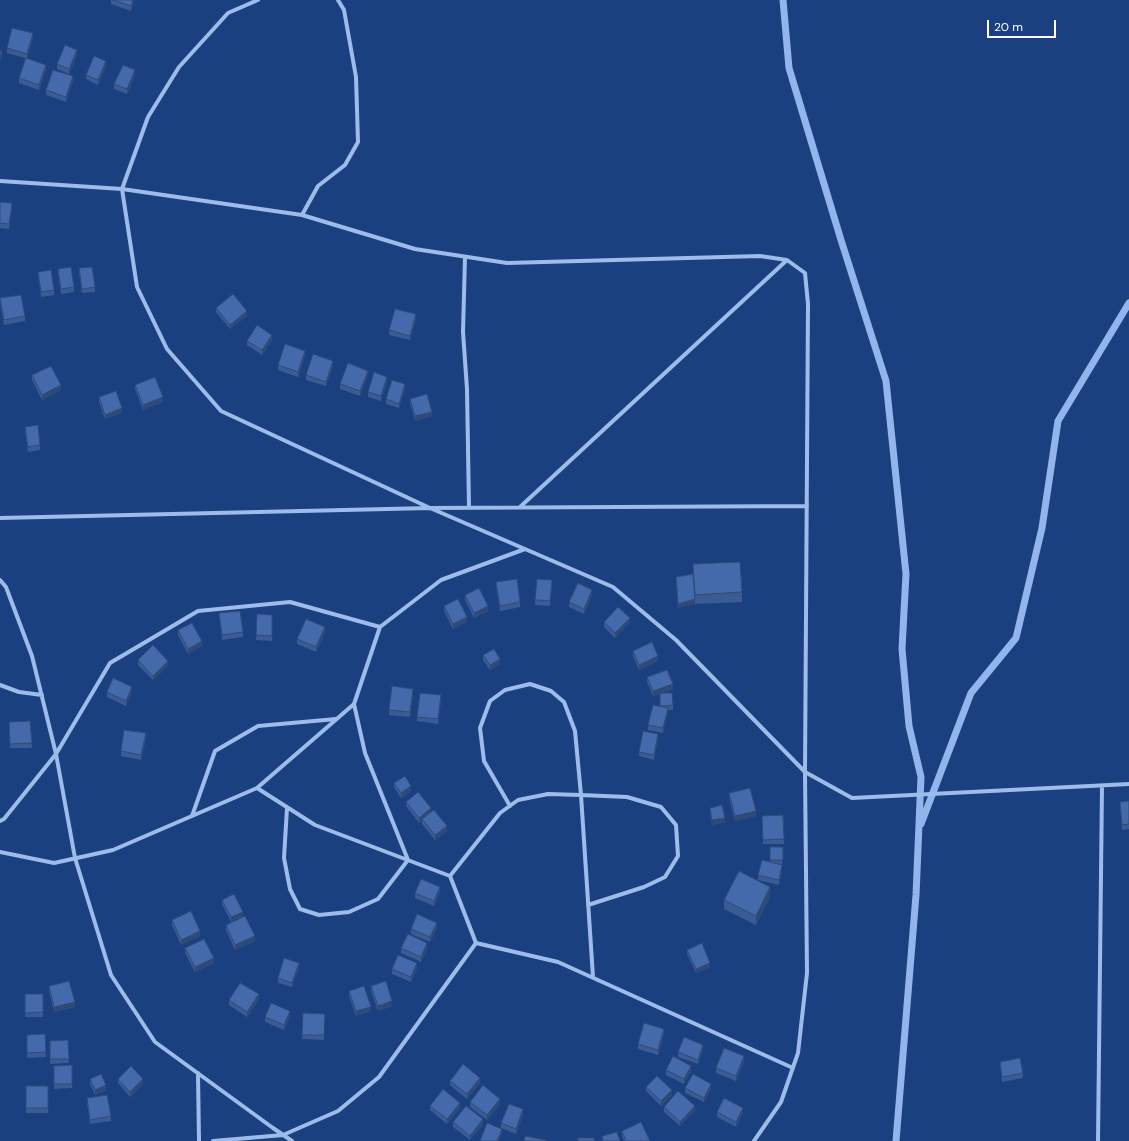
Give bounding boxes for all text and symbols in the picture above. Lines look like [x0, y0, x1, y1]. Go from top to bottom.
scale bar [989, 12, 1058, 38]
text: 20 m [994, 19, 1023, 35]

